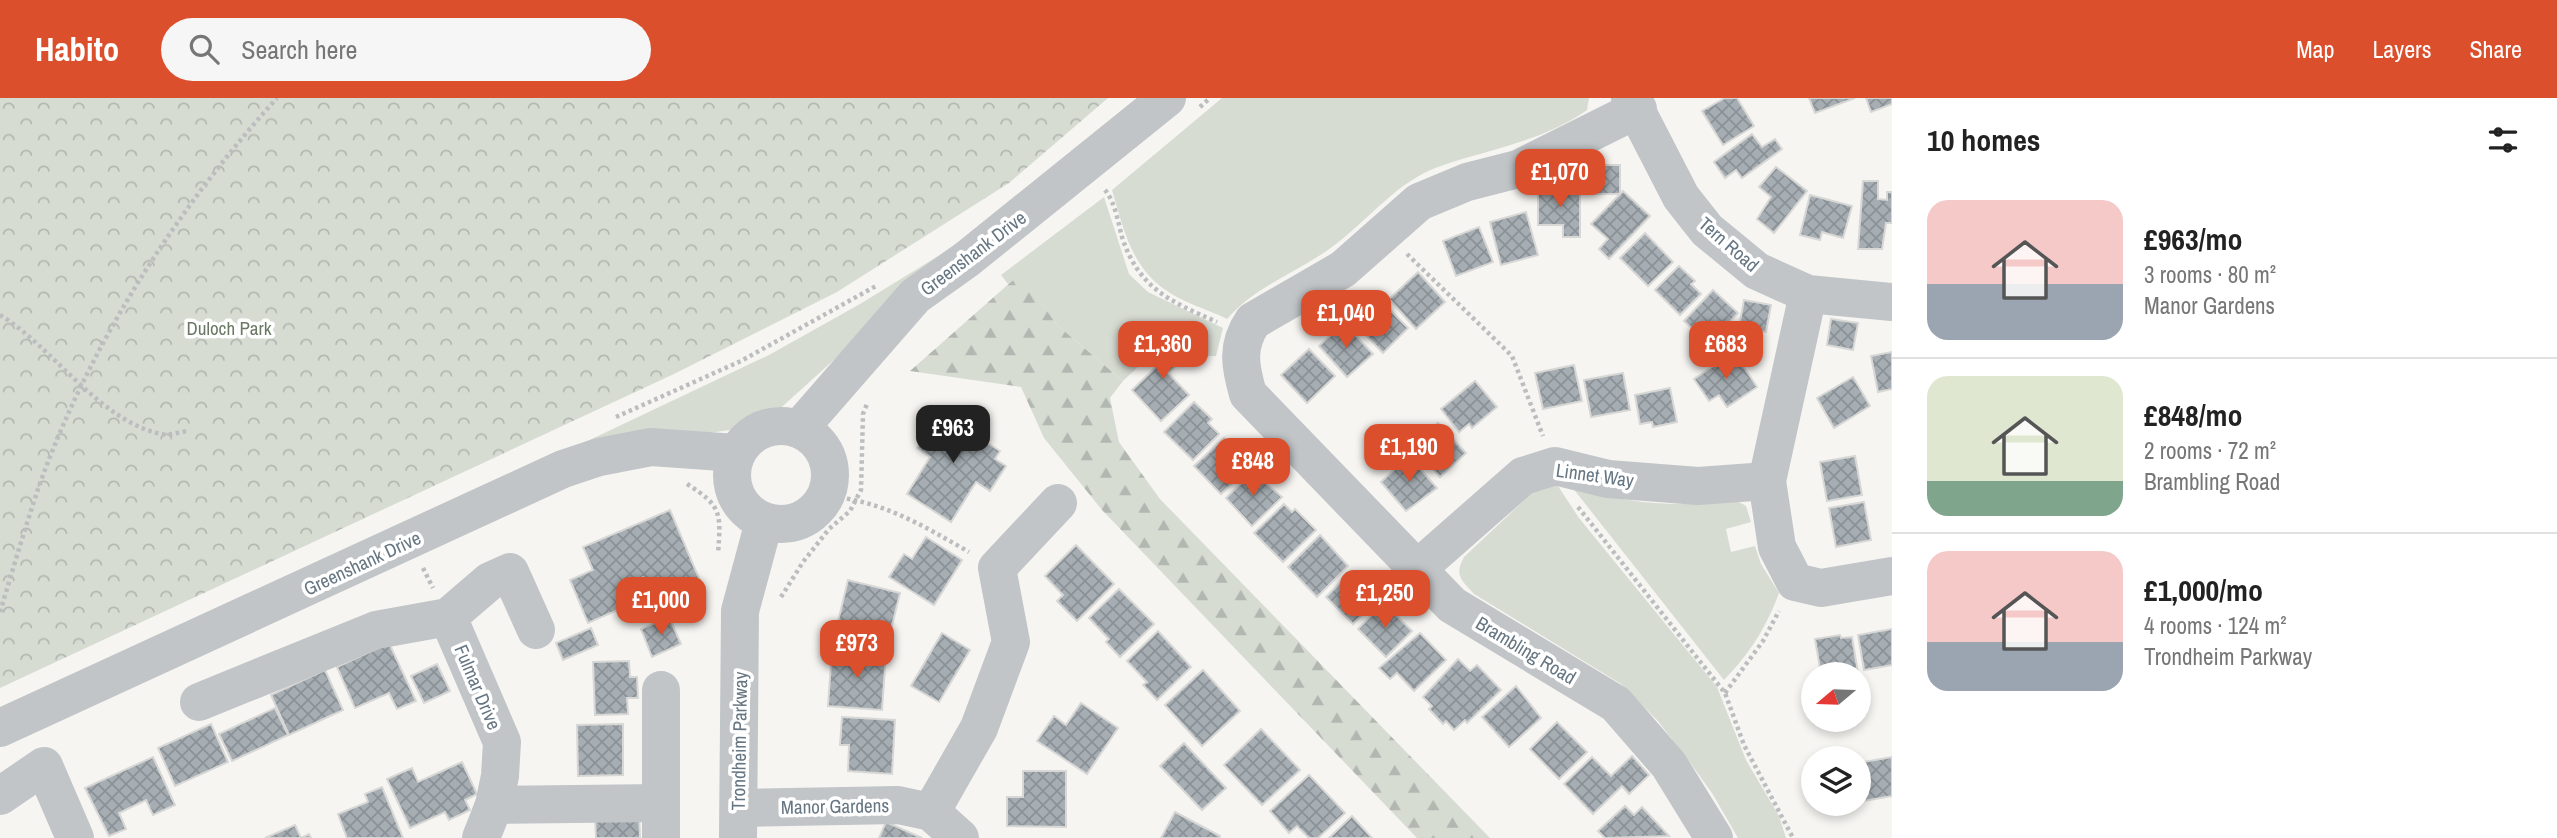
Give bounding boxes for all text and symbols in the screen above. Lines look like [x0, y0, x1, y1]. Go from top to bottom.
search box [161, 18, 651, 81]
text: Habito [35, 27, 119, 71]
icon: search [185, 30, 223, 68]
text: Search here [241, 32, 357, 67]
text: Map [2296, 33, 2334, 65]
text: Layers [2372, 33, 2431, 65]
text: Share [2469, 33, 2522, 65]
text: 10 homes [1927, 120, 2041, 160]
icon: filters [2484, 121, 2522, 159]
pin: £1,070 [1503, 150, 1617, 209]
text: £1,070 [1531, 156, 1589, 187]
street label: Greenshank Drive [915, 205, 1031, 301]
street label: Tern Road [1693, 211, 1765, 277]
text: £963/mo [2144, 219, 2242, 259]
icon: home [1983, 228, 2067, 312]
text: 3 rooms · 80 m² [2144, 259, 2276, 290]
pin: £1,040 [1289, 290, 1403, 350]
text: Manor Gardens [2144, 290, 2275, 321]
text: £1,040 [1317, 297, 1375, 328]
park label: Duloch Park [187, 315, 272, 341]
pin: £1,360 [1106, 322, 1220, 381]
pin: £683 [1685, 322, 1767, 381]
text: £1,360 [1134, 328, 1192, 359]
text: £683 [1705, 328, 1747, 359]
text: £848/mo [2144, 395, 2242, 435]
icon: home [1983, 404, 2067, 488]
pin: £963 [912, 406, 994, 465]
text: £963 [932, 412, 974, 443]
pin: £1,190 [1352, 424, 1466, 484]
text: £1,190 [1380, 431, 1438, 462]
text: 2 rooms · 72 m² [2144, 435, 2276, 466]
pin: £848 [1212, 438, 1294, 498]
text: £848 [1232, 445, 1274, 476]
street label: Linnet Way [1554, 457, 1636, 493]
text: Brambling Road [2144, 466, 2280, 497]
street label: Greenshank Drive [299, 525, 425, 601]
pin: £1,250 [1328, 570, 1442, 630]
text: £1,000/mo [2144, 570, 2263, 610]
text: £1,250 [1356, 577, 1414, 608]
pin: £1,000 [604, 578, 718, 637]
icon: home [1983, 579, 2067, 663]
text: £1,000 [632, 584, 690, 615]
street label: Brambling Road [1471, 610, 1581, 690]
text: 4 rooms · 124 m² [2144, 610, 2287, 641]
pin: £973 [816, 620, 898, 680]
text: £973 [836, 627, 878, 658]
street label: Fulmar Drive [448, 640, 508, 734]
text: Trondheim Parkway [2144, 641, 2312, 672]
north arrow [1801, 662, 1871, 732]
map controls [1801, 662, 1871, 816]
street label: Trondheim Parkway [725, 671, 753, 811]
button: layers [1801, 746, 1871, 816]
street label: Manor Gardens [781, 792, 890, 820]

